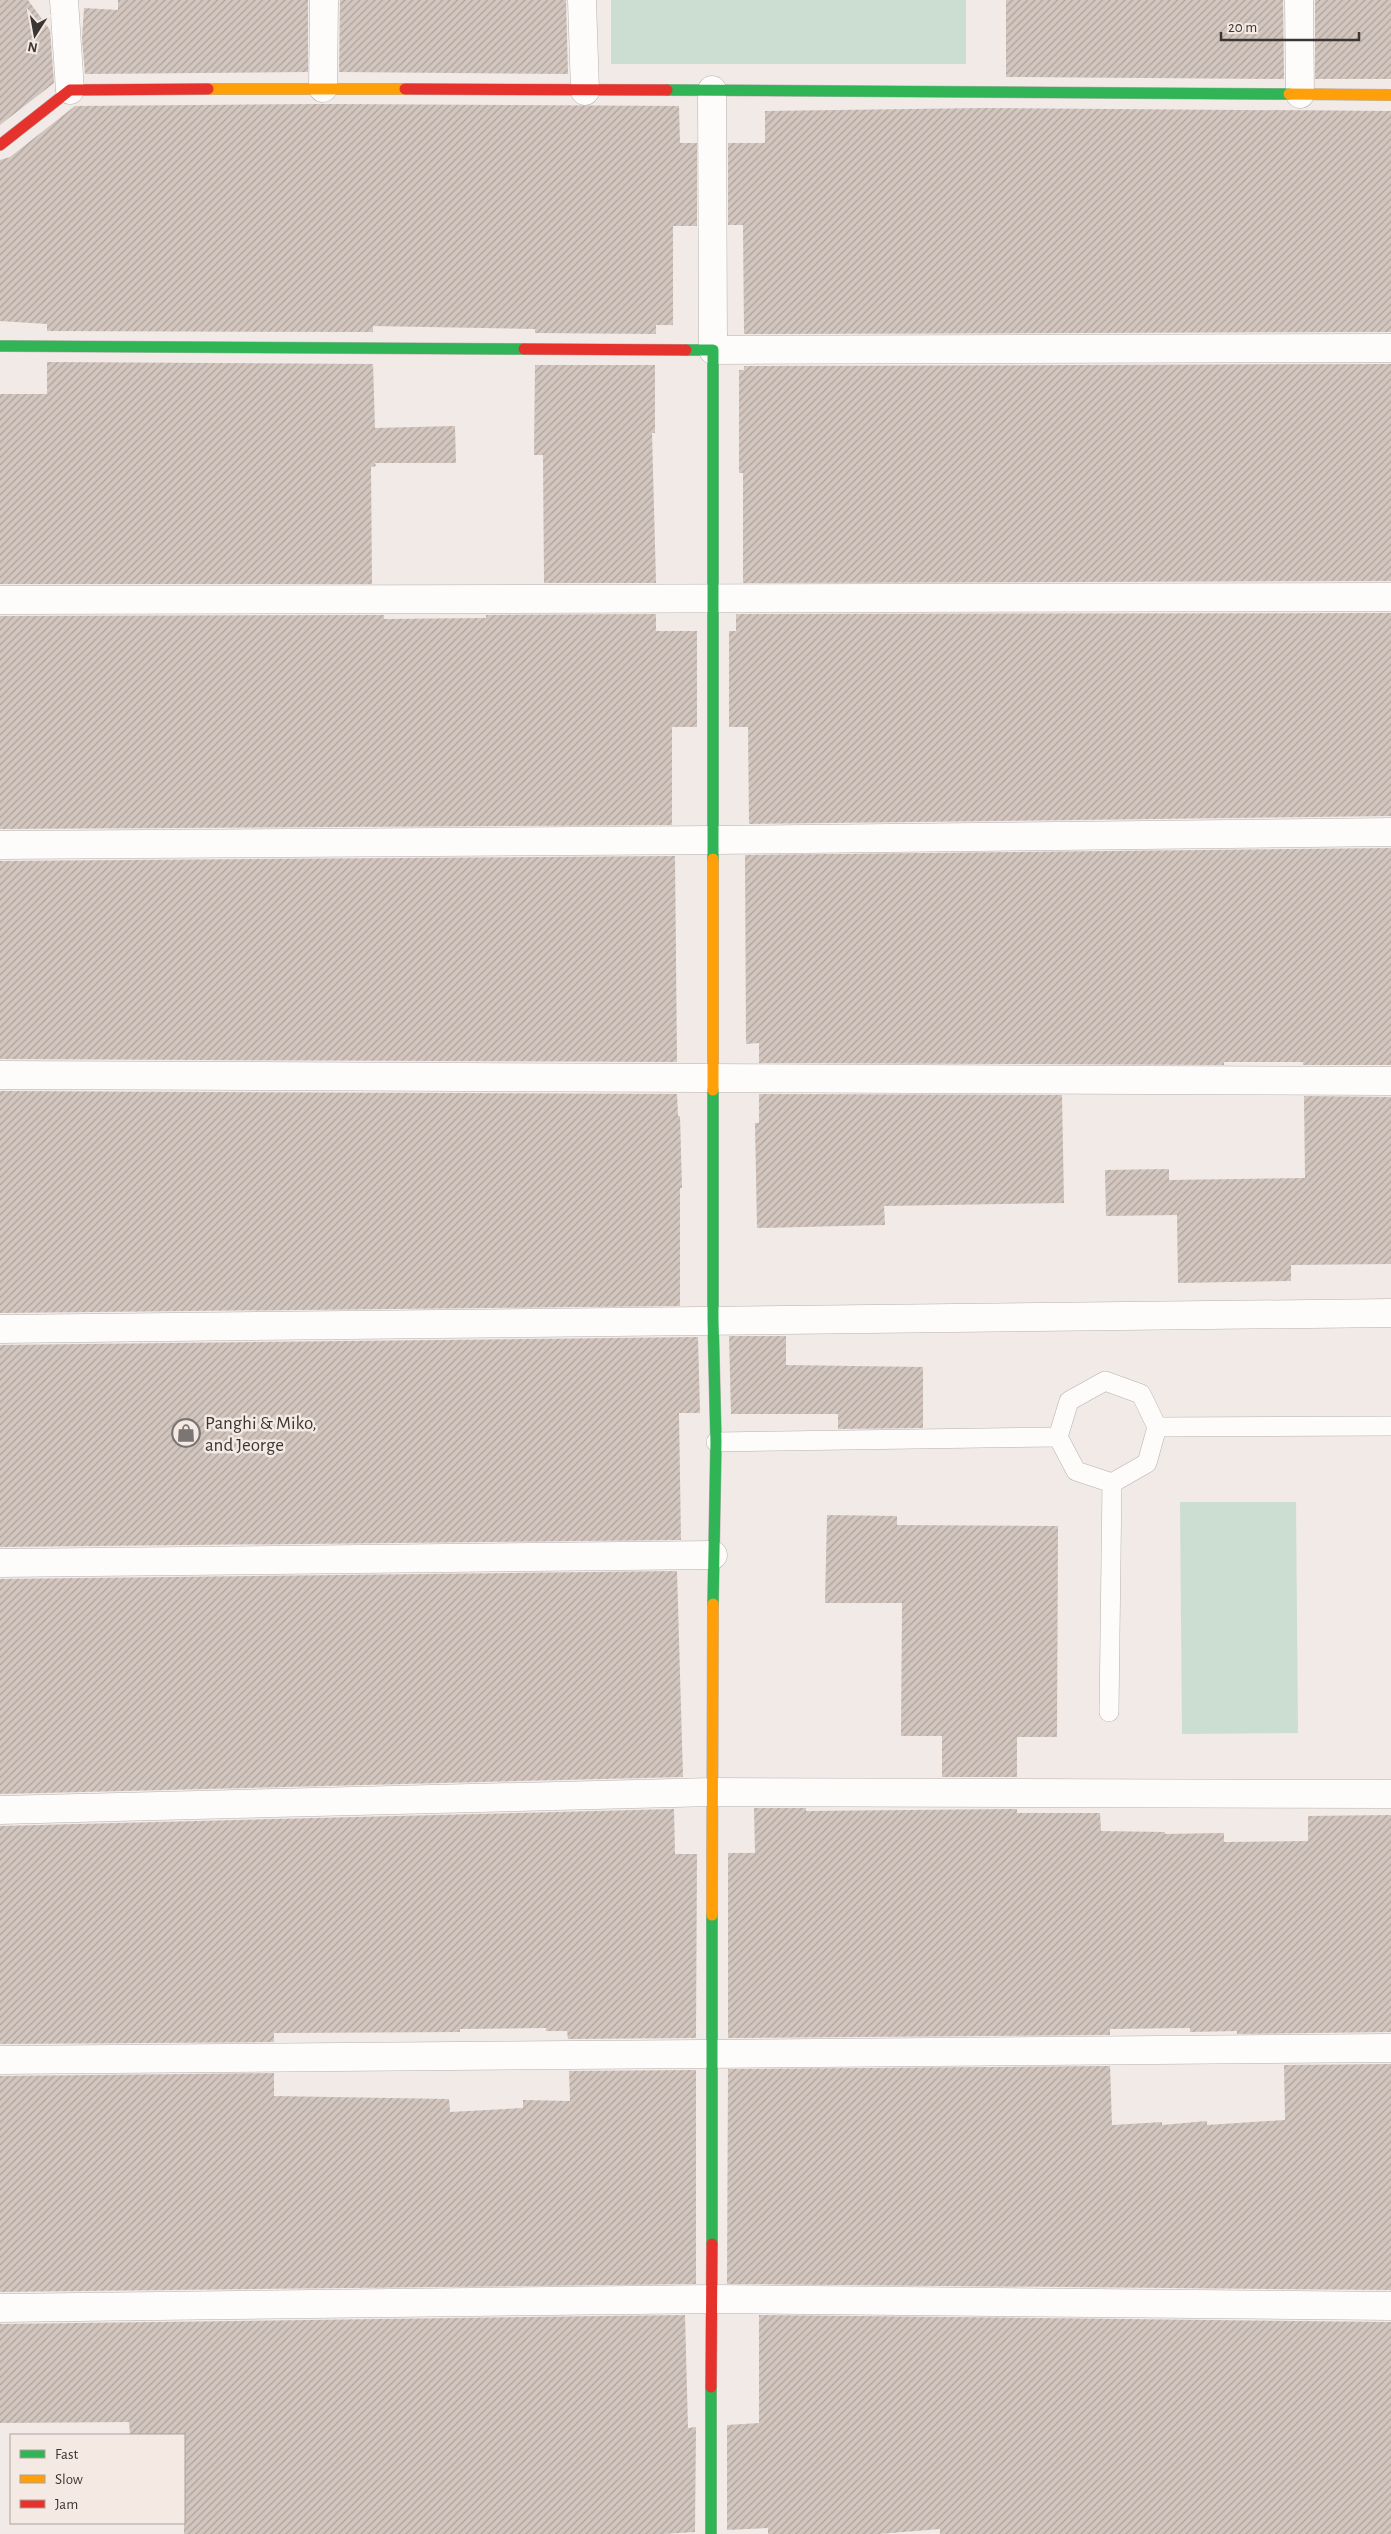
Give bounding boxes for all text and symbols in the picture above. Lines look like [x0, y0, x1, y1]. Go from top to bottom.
north arrow [10, 10, 60, 60]
scale bar [1221, 10, 1358, 42]
text: 20 m [1228, 20, 1257, 35]
text: N [27, 39, 39, 55]
place label: Panghi & Miko, and Jeorge [205, 1414, 317, 1455]
shop icon: Panghi & Miko, and Jeorge [171, 1418, 201, 1448]
legend [10, 2434, 185, 2524]
text: Fast [55, 2447, 79, 2462]
text: Slow [55, 2472, 83, 2487]
text: Jam [55, 2497, 78, 2512]

